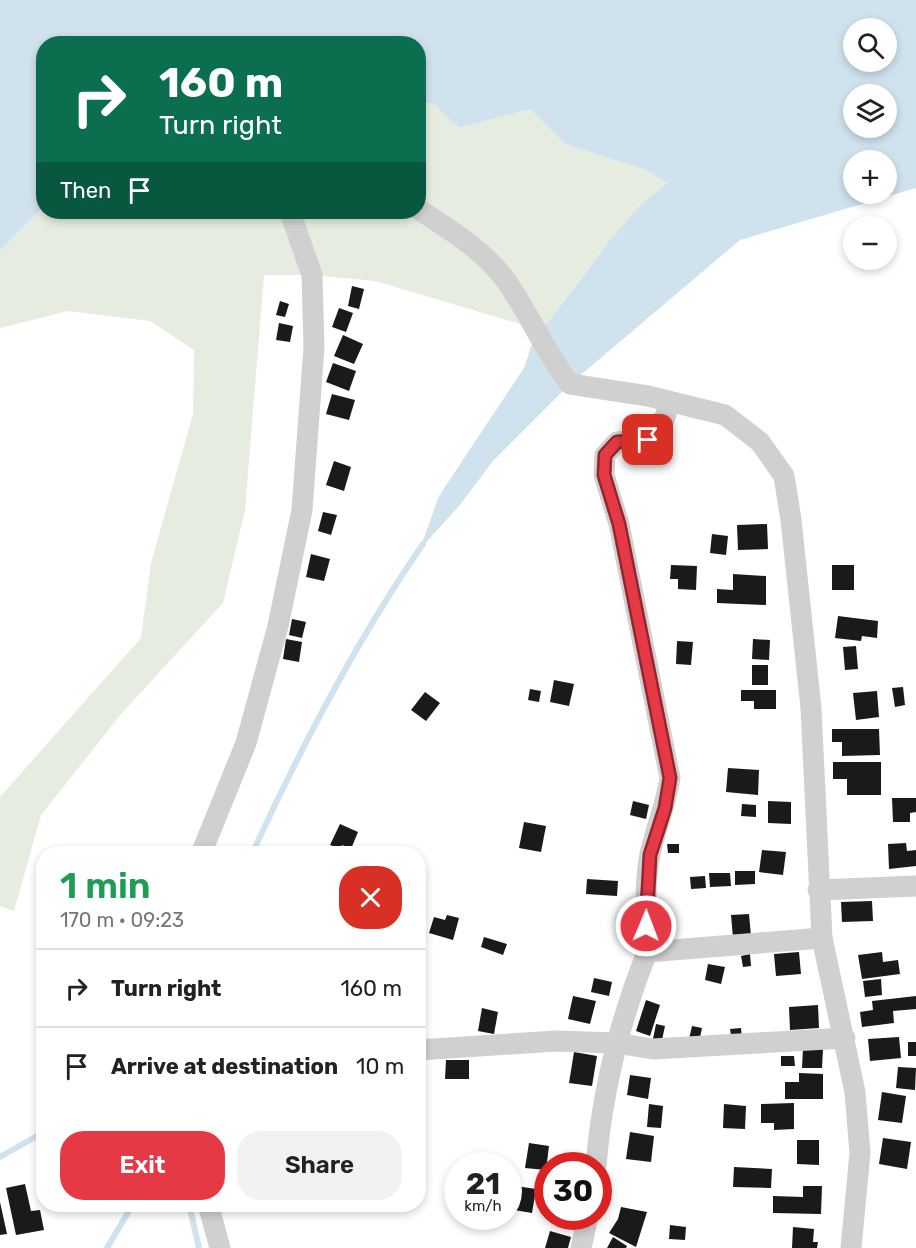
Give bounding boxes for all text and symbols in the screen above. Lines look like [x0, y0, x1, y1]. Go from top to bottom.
map controls [843, 18, 897, 270]
button: search [843, 18, 897, 72]
text: 160 m [159, 58, 283, 108]
icon: right [60, 60, 138, 138]
button: layers [843, 84, 897, 138]
text: Turn right [159, 109, 282, 141]
button: + [843, 150, 897, 204]
icon: arrive [123, 174, 156, 207]
text: Then [60, 177, 111, 204]
button: − [843, 216, 897, 270]
pin [622, 414, 673, 465]
icon: arrive [631, 423, 664, 456]
text: 1 min [60, 864, 151, 907]
button: close [339, 866, 402, 929]
position arrow [614, 894, 678, 958]
text: 170 m · 09:23 [60, 908, 184, 932]
icon: right [60, 972, 93, 1005]
text: Turn right [111, 975, 221, 1002]
text: 160 m [340, 975, 402, 1002]
icon: arrive [60, 1050, 93, 1083]
text: Arrive at destination [111, 1053, 338, 1080]
text: 10 m [356, 1053, 404, 1080]
button: Exit [60, 1131, 225, 1200]
button: Share [237, 1131, 402, 1200]
speed limit sign: 30 [534, 1152, 612, 1230]
text: 21 [466, 1166, 500, 1202]
text: km/h [464, 1197, 502, 1215]

